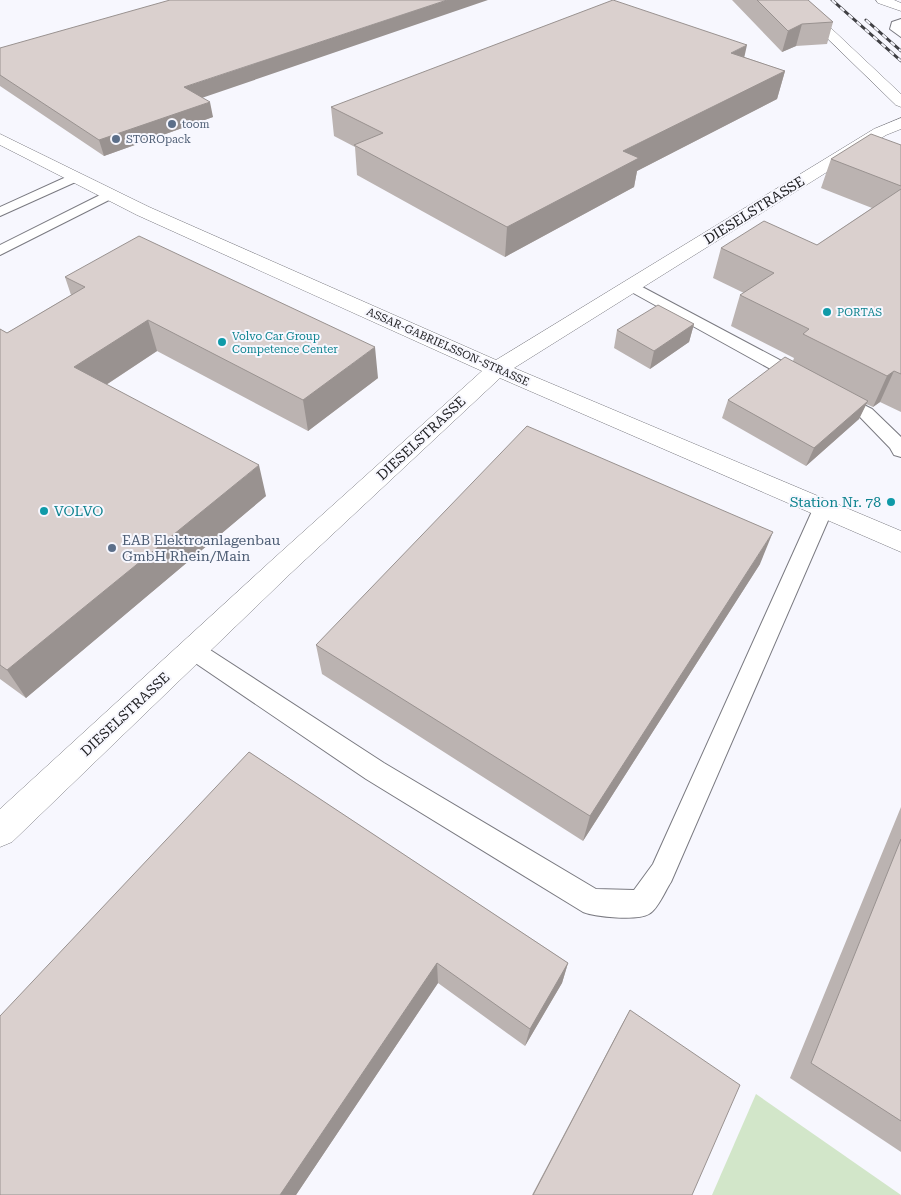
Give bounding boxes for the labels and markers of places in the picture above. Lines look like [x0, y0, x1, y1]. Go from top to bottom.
marker: toom [166, 118, 178, 130]
place label: toom [182, 118, 210, 131]
marker: STOROpack [110, 133, 122, 145]
place label: STOROpack [126, 133, 191, 146]
marker: PORTAS [821, 306, 833, 318]
place label: PORTAS [837, 306, 882, 319]
place label: Volvo Car Group Competence Center [232, 330, 338, 356]
marker: Volvo Car Group Competence Center [216, 336, 228, 348]
place label: Station Nr. 78 [790, 494, 881, 510]
marker: Station Nr. 78 [885, 496, 897, 508]
place label: VOLVO [54, 503, 103, 519]
marker: VOLVO [38, 505, 50, 517]
place label: EAB Elektroanlagenbau GmbH Rhein/Main [122, 532, 281, 564]
marker: EAB Elektroanlagenbau GmbH Rhein/Main [106, 542, 118, 554]

